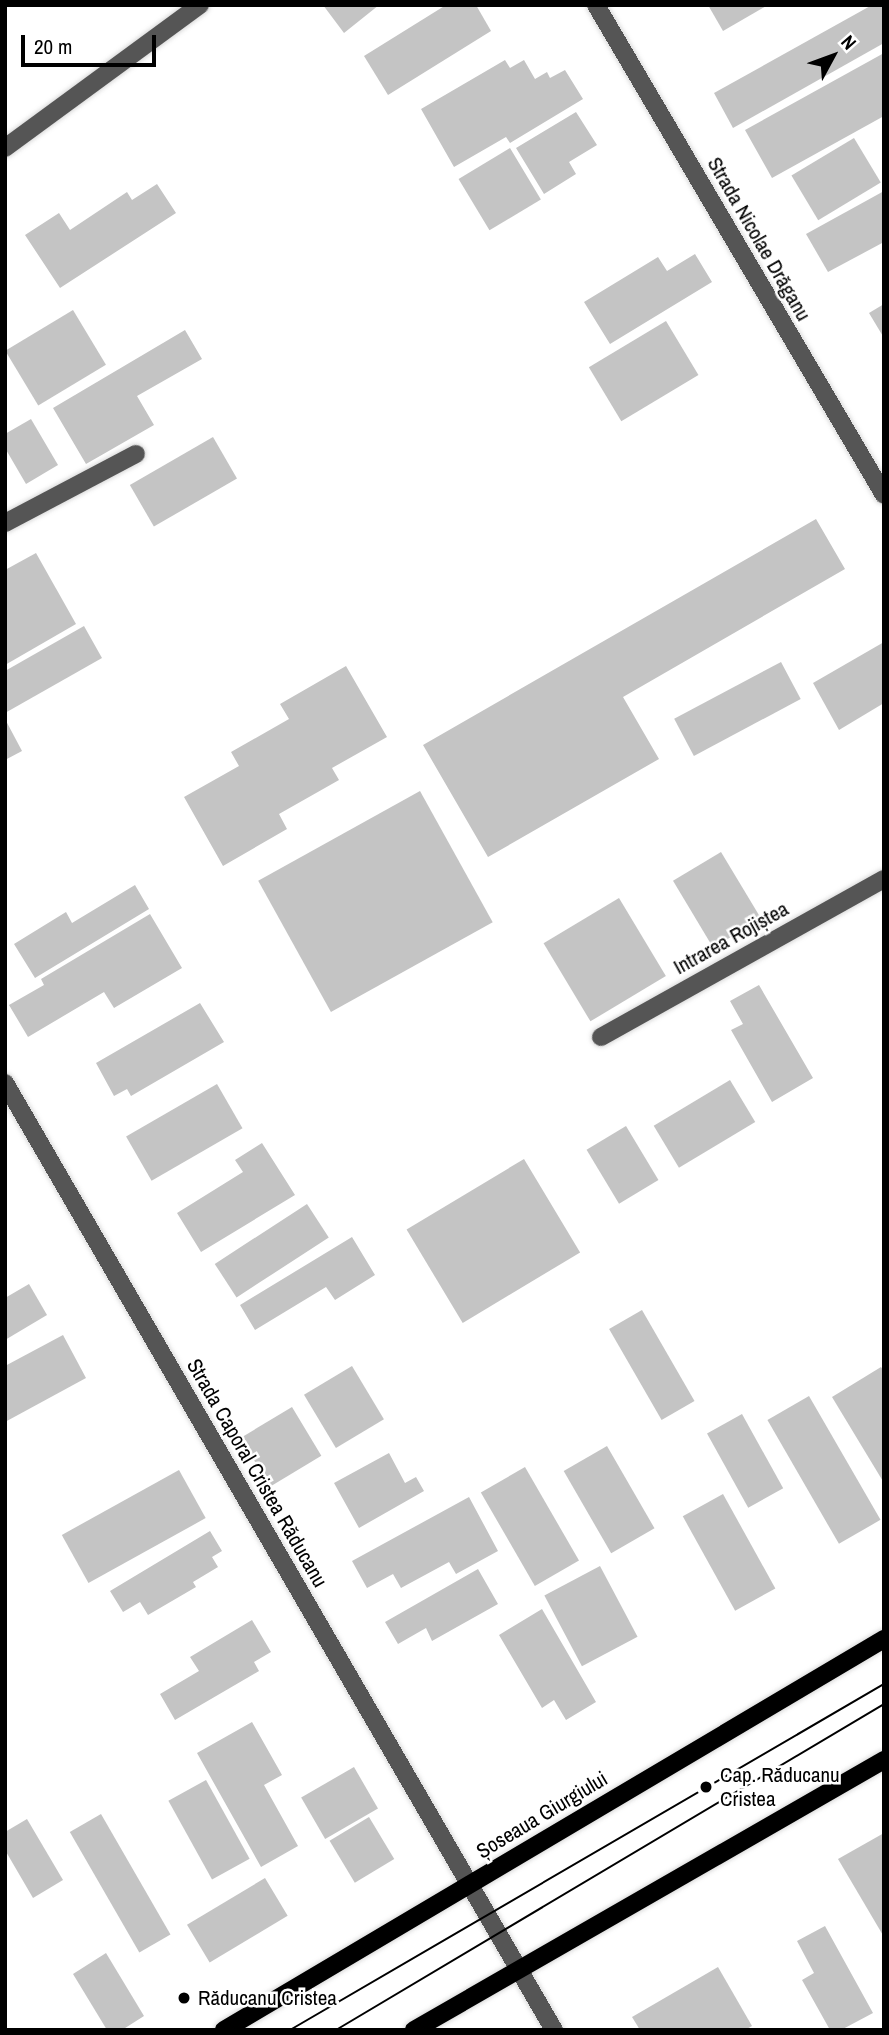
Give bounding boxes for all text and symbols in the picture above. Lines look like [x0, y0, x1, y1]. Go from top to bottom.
scale bar [24, 21, 159, 65]
north arrow [798, 21, 868, 91]
text: N [835, 29, 862, 55]
text: 20 m [34, 32, 72, 61]
street label: Strada Nicolae Drăganu [702, 153, 816, 325]
street label: Intrarea Rojiștea [669, 896, 793, 980]
street label: Strada Caporal Cristea Răducanu [181, 1354, 333, 1592]
place label: Cap. Răducanu Cristea [720, 1762, 840, 1812]
street label: Șoseaua Giurgiului [472, 1766, 612, 1864]
marker: Cap. Răducanu Cristea [698, 1779, 714, 1795]
place label: Răducanu Cristea [198, 1985, 337, 2011]
marker: Răducanu Cristea [176, 1990, 192, 2006]

